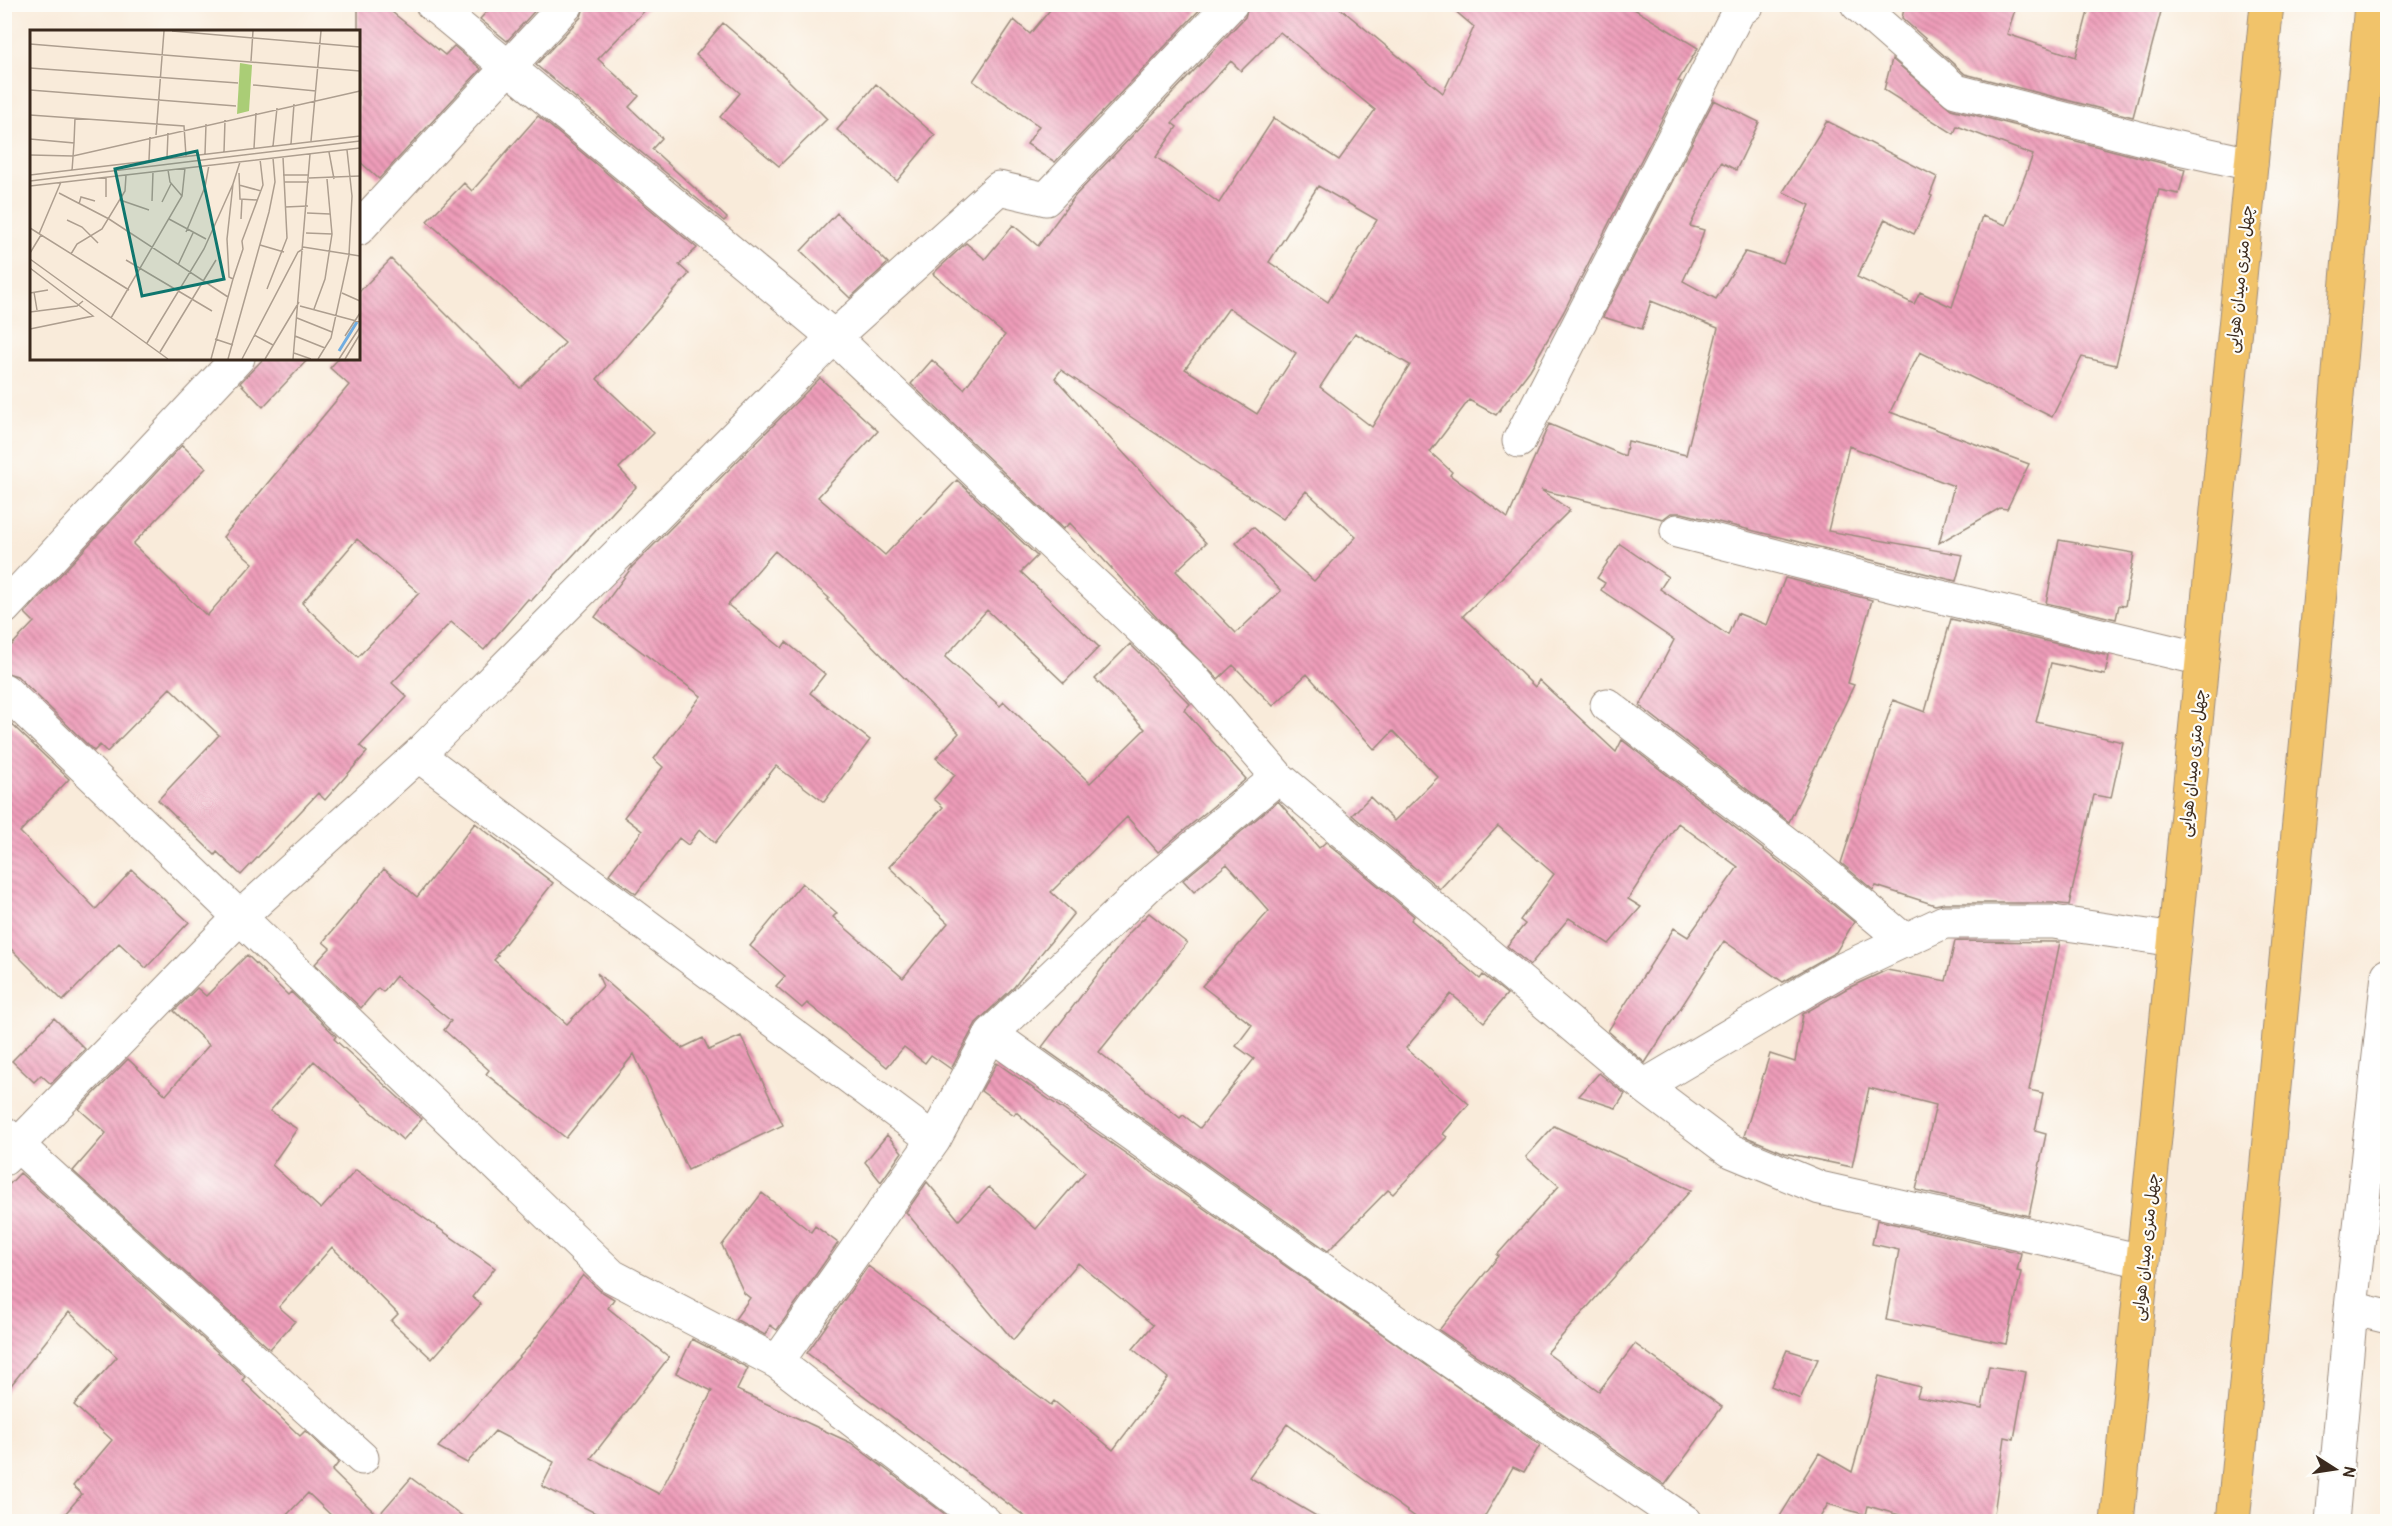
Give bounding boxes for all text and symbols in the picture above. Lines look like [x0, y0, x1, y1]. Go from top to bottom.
inset map [30, 30, 360, 360]
street label: چهل متری میدان هوایی [2222, 204, 2258, 354]
street label: چهل متری میدان هوایی [2175, 688, 2211, 838]
street label: چهل متری میدان هوایی [2128, 1172, 2164, 1322]
north arrow [2305, 1439, 2365, 1499]
text: N [2338, 1465, 2360, 1479]

